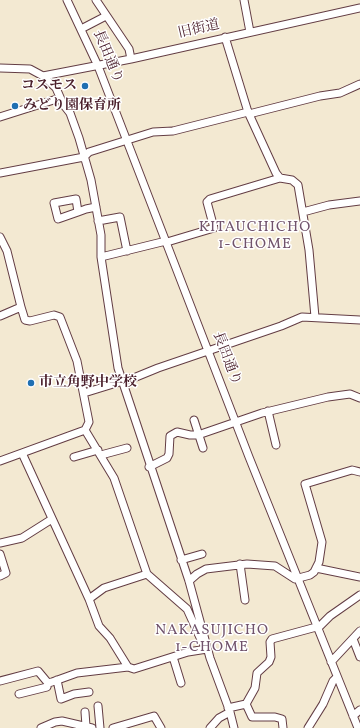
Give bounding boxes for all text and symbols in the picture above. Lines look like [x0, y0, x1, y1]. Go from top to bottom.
street label: 旧街道 [177, 17, 221, 43]
street label: 長田通り [88, 28, 126, 86]
place label: コスモス [21, 78, 77, 94]
marker: コスモス [80, 81, 90, 91]
place label: みどり園保育所 [23, 98, 121, 114]
marker: みどり園保育所 [10, 101, 20, 111]
district label: KITAUCHICHO 1-CHOME [199, 219, 311, 254]
street label: 長田通り [208, 330, 244, 388]
place label: 市立角野中学校 [39, 375, 137, 391]
marker: 市立角野中学校 [26, 378, 36, 388]
district label: NAKASUJICHO 1-CHOME [155, 622, 269, 657]

